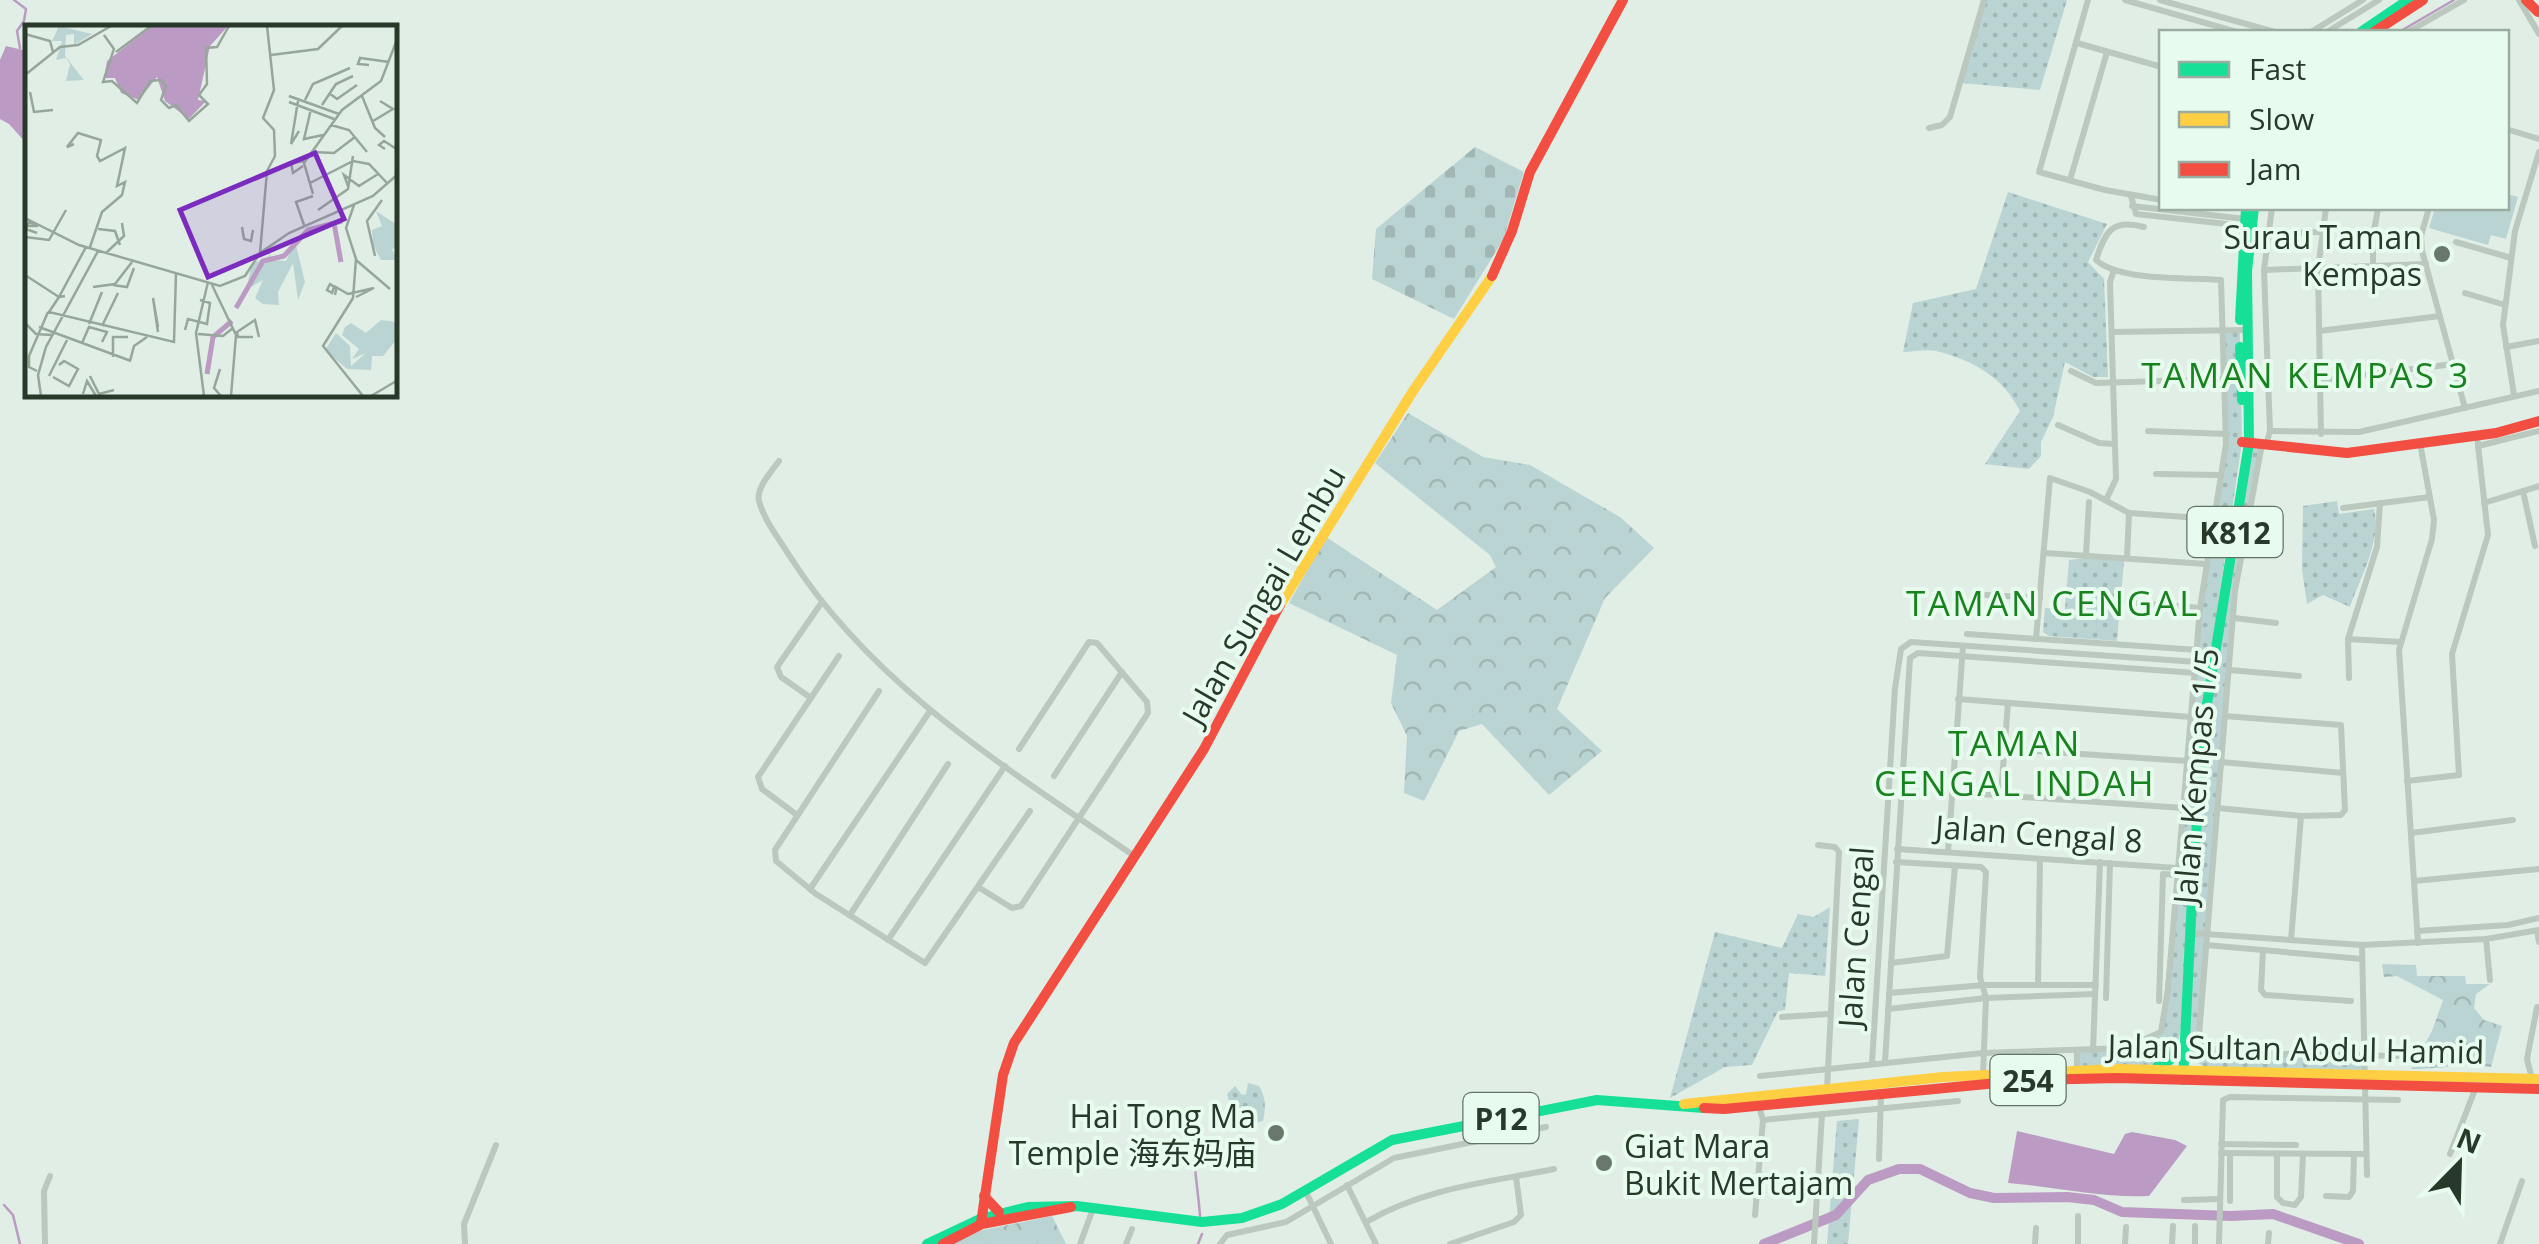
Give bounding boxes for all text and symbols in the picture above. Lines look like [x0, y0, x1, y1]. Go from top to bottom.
inset map [25, 25, 398, 398]
legend [2159, 30, 2509, 210]
text: Fast [2249, 48, 2306, 89]
text: Slow [2249, 98, 2314, 139]
text: Jam [2246, 148, 2302, 189]
place label: Surau Taman Kempas [2224, 215, 2422, 295]
marker: Surau Taman Kempas [2431, 243, 2453, 265]
district label: TAMAN KEMPAS 3 [2141, 351, 2471, 398]
street label: Jalan Sungai Lembu [1170, 458, 1355, 735]
road number: K812 [2188, 507, 2282, 557]
district label: TAMAN CENGAL [1906, 579, 2200, 626]
street label: Jalan Kempas 1/5 [2162, 646, 2228, 909]
district label: TAMAN CENGAL INDAH [1874, 719, 2156, 806]
street label: Jalan Cengal 8 [1931, 804, 2144, 862]
street label: Jalan Cengal [1827, 845, 1883, 1032]
street label: Jalan Sultan Abdul Hamid [2104, 1023, 2485, 1073]
road number: 254 [1990, 1055, 2066, 1105]
road number: P12 [1464, 1093, 1538, 1143]
place label: Hai Tong Ma Temple 海东妈庙 [1009, 1094, 1256, 1174]
north arrow [2409, 1114, 2509, 1214]
text: N [2451, 1118, 2487, 1162]
marker: Hai Tong Ma Temple 海东妈庙 [1265, 1122, 1287, 1144]
place label: Giat Mara Bukit Mertajam [1624, 1124, 1853, 1204]
marker: Giat Mara Bukit Mertajam [1593, 1152, 1615, 1174]

